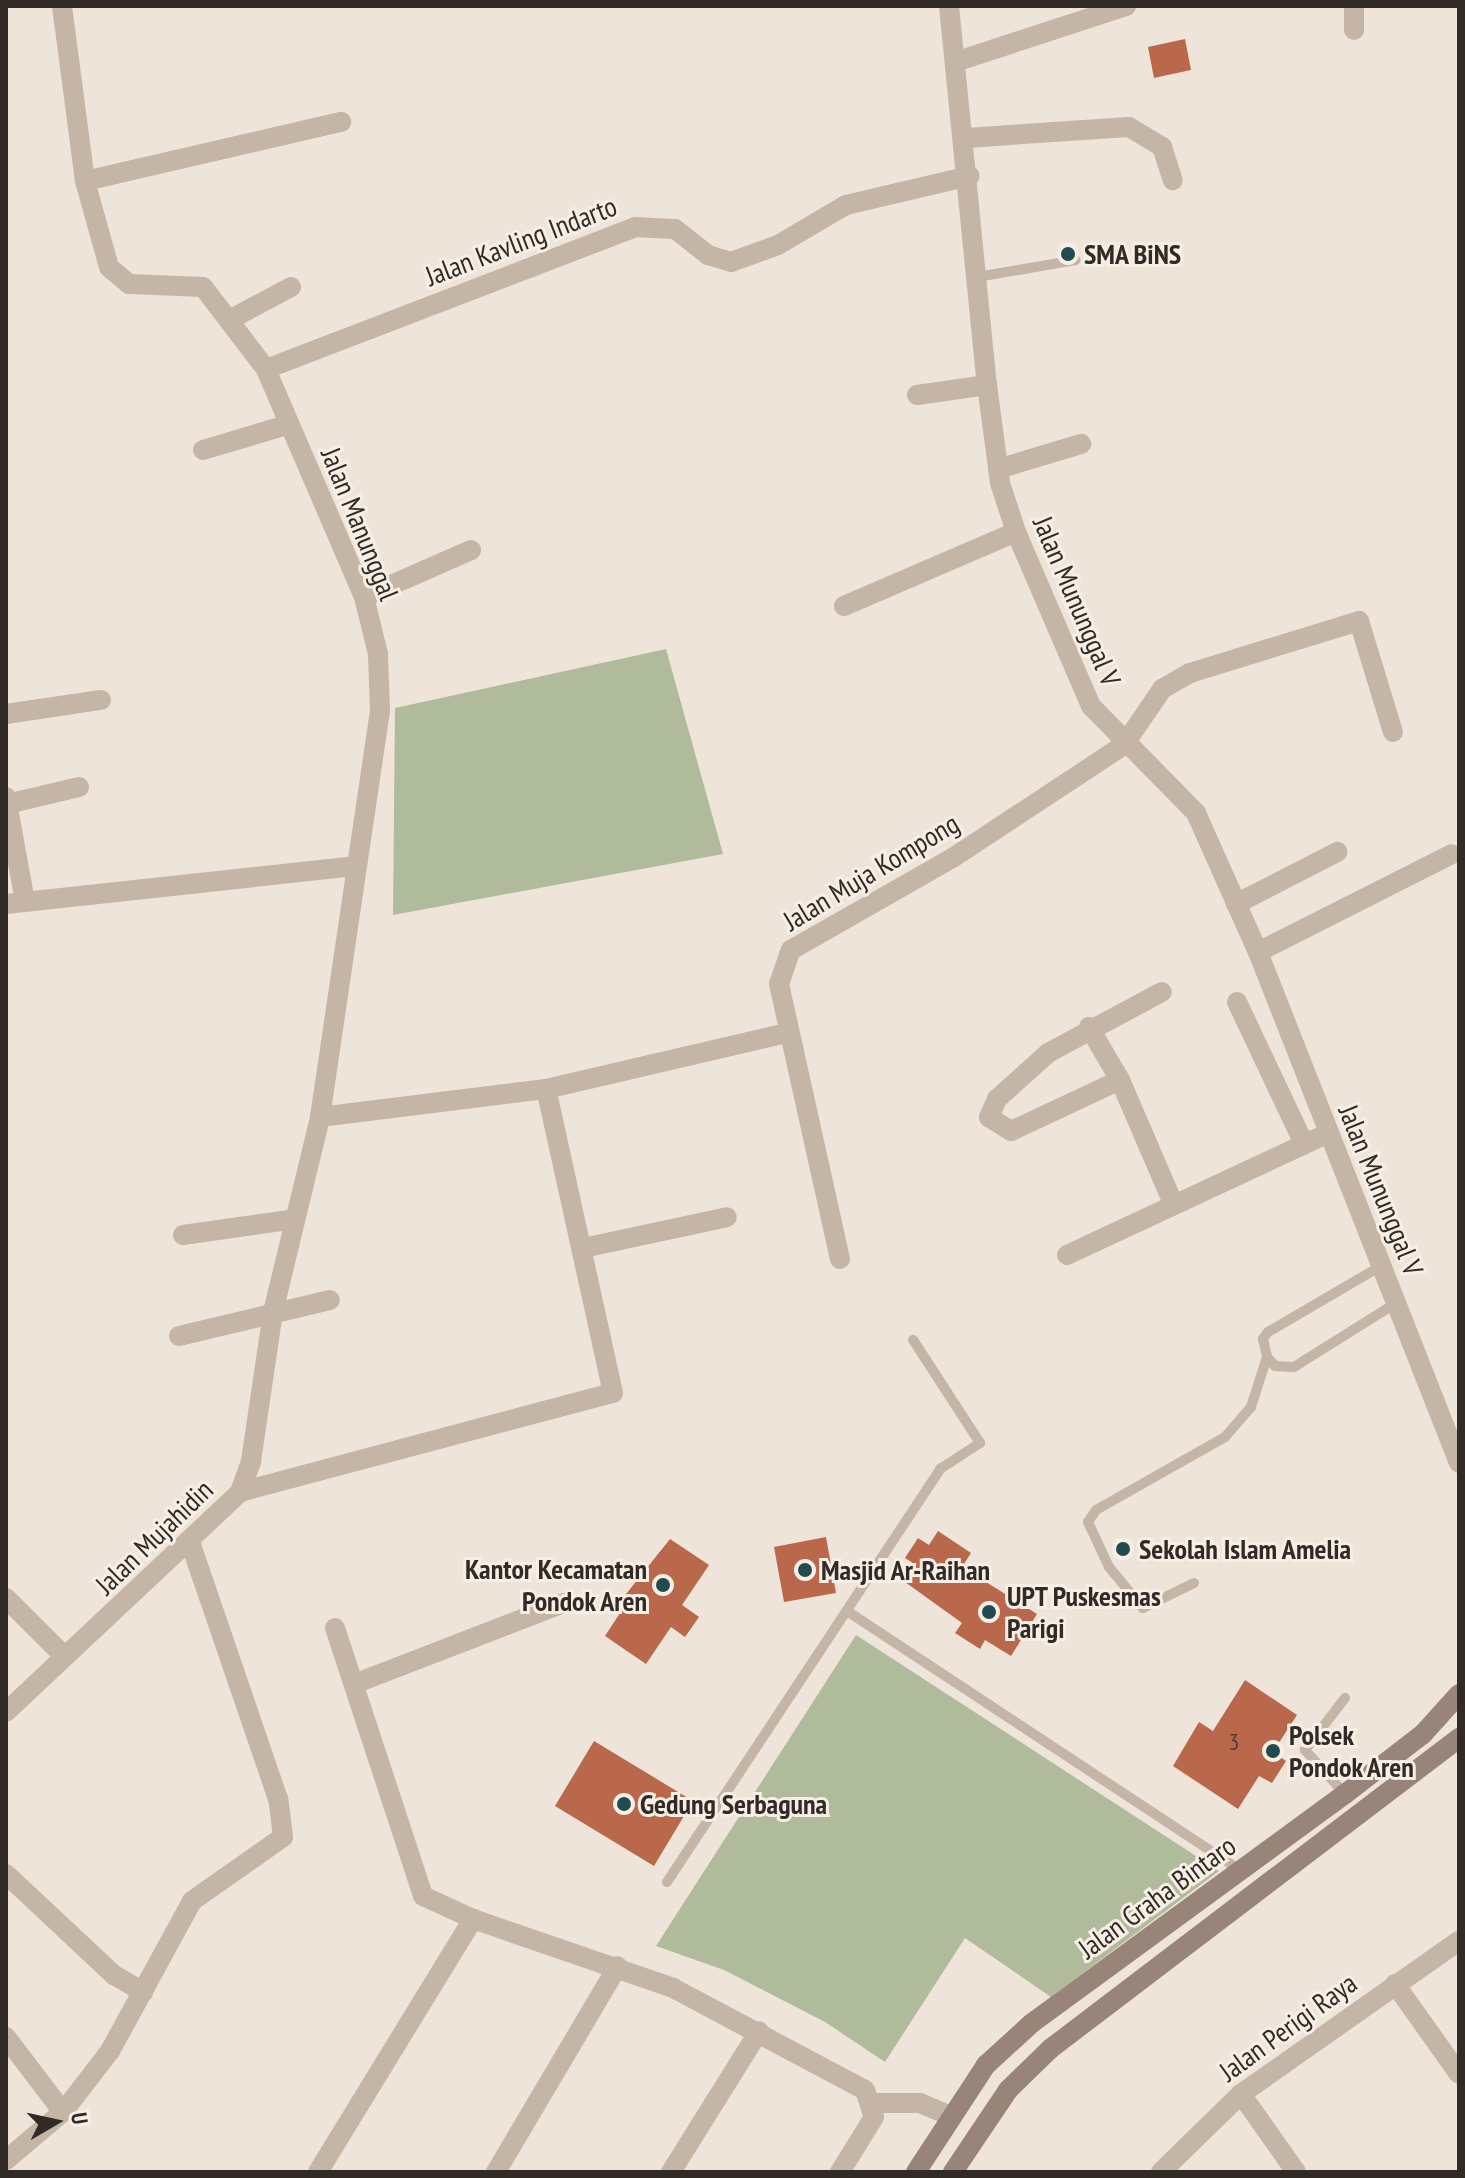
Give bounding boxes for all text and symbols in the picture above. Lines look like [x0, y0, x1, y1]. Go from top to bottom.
street label: Jalan Kavling Indarto [421, 189, 621, 293]
place label: SMA BiNS [1084, 237, 1182, 271]
marker: SMA BiNS [1059, 245, 1077, 263]
street label: Jalan Manunggal [314, 443, 406, 605]
street label: Jalan Mununggal V [1026, 511, 1128, 691]
street label: Jalan Muja Kompong [777, 806, 965, 938]
street label: Jalan Mununggal V [1331, 1100, 1431, 1280]
street label: Jalan Mujahidin [88, 1473, 220, 1601]
place label: Sekolah Islam Amelia [1139, 1532, 1352, 1566]
marker: Sekolah Islam Amelia [1114, 1540, 1132, 1558]
place label: Kantor Kecamatan Pondok Aren [465, 1552, 647, 1618]
place label: Masjid Ar-Raihan [821, 1553, 991, 1587]
marker: Masjid Ar-Raihan [796, 1561, 814, 1579]
marker: Kantor Kecamatan Pondok Aren [654, 1576, 672, 1594]
place label: UPT Puskesmas Parigi [1007, 1579, 1162, 1645]
marker: UPT Puskesmas Parigi [978, 1601, 1000, 1623]
place label: Polsek Pondok Aren [1289, 1718, 1416, 1784]
house number: 3 [1229, 1728, 1239, 1756]
marker: Polsek Pondok Aren [1264, 1742, 1282, 1760]
place label: Gedung Serbaguna [640, 1787, 827, 1821]
marker: Gedung Serbaguna [615, 1795, 633, 1813]
street label: Jalan Graha Bintaro [1072, 1829, 1242, 1965]
street label: Jalan Perigi Raya [1213, 1966, 1363, 2088]
north arrow [16, 2082, 96, 2162]
text: U [65, 2110, 94, 2126]

